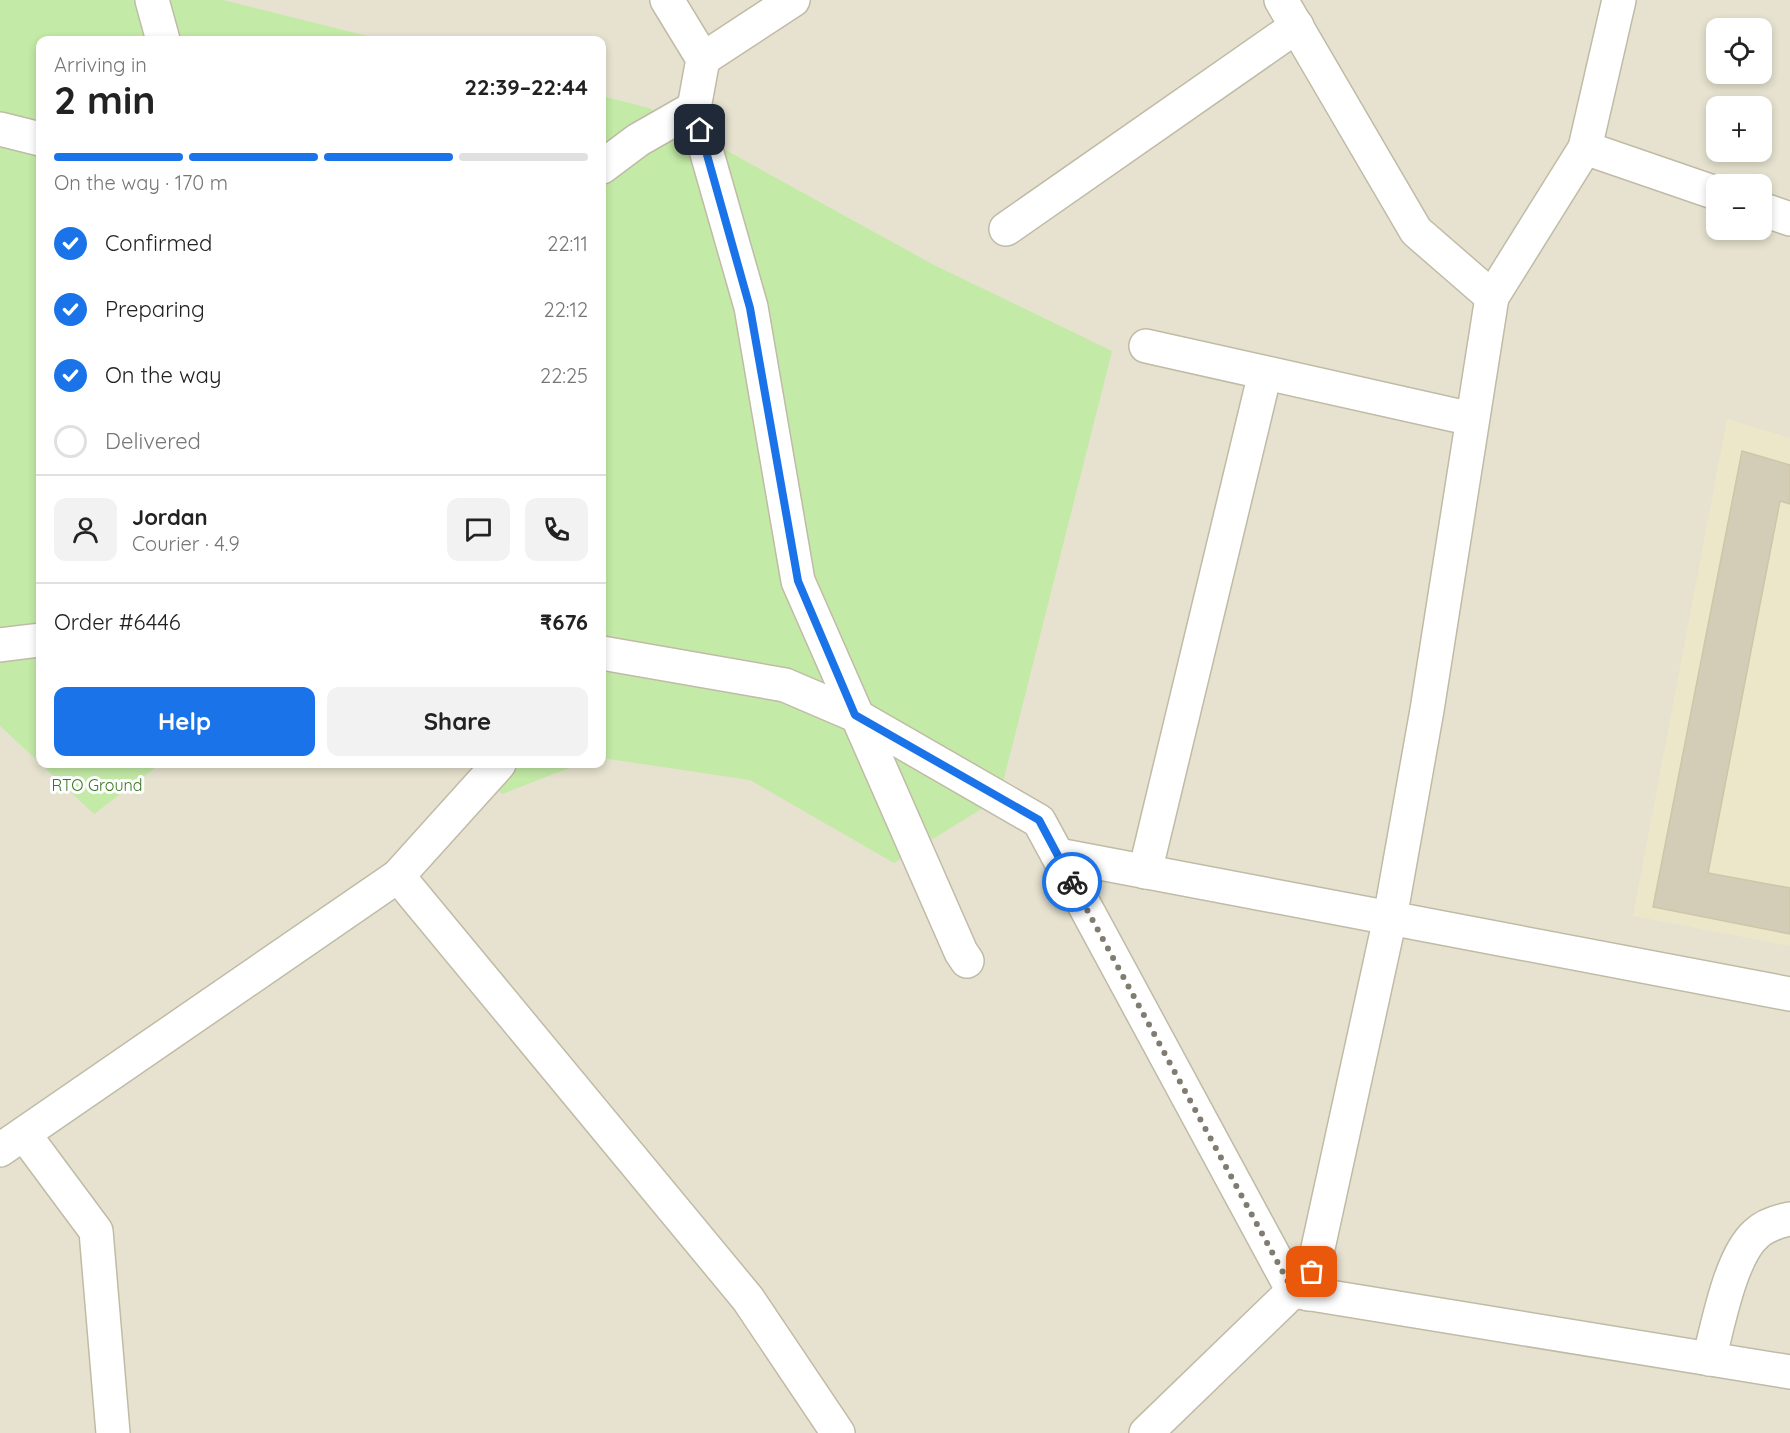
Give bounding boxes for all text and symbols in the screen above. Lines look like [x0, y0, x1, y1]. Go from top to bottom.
map controls [1706, 18, 1772, 240]
button: locate [1706, 18, 1772, 84]
text: Arriving in [54, 52, 147, 77]
text: 22:39–22:44 [464, 73, 588, 101]
text: 2 min [54, 75, 156, 124]
button: + [1706, 96, 1772, 162]
pin [674, 104, 725, 155]
icon: home [683, 113, 716, 146]
text: On the way · 170 m [54, 170, 228, 195]
button: − [1706, 174, 1772, 240]
icon: check [54, 227, 87, 260]
text: Confirmed [105, 229, 212, 257]
text: 22:11 [547, 231, 588, 256]
icon: check [54, 293, 87, 326]
text: Preparing [105, 295, 205, 323]
text: 22:12 [544, 297, 588, 322]
icon: check [54, 359, 87, 392]
text: On the way [105, 361, 221, 389]
text: 22:25 [540, 363, 588, 388]
text: Delivered [105, 427, 201, 455]
button: person [54, 498, 117, 561]
button: chat [447, 498, 510, 561]
button: phone [525, 498, 588, 561]
text: Jordan [132, 503, 208, 531]
text: Courier · 4.9 [132, 531, 240, 556]
text: Order #6446 [54, 608, 181, 636]
text: ₹676 [540, 608, 588, 636]
button: Help [54, 687, 315, 756]
button: Share [327, 687, 588, 756]
park label: RTO Ground [51, 775, 143, 795]
courier [1042, 852, 1102, 912]
icon: bike [1056, 866, 1089, 899]
pin [1286, 1246, 1337, 1297]
icon: bag [1295, 1255, 1328, 1288]

